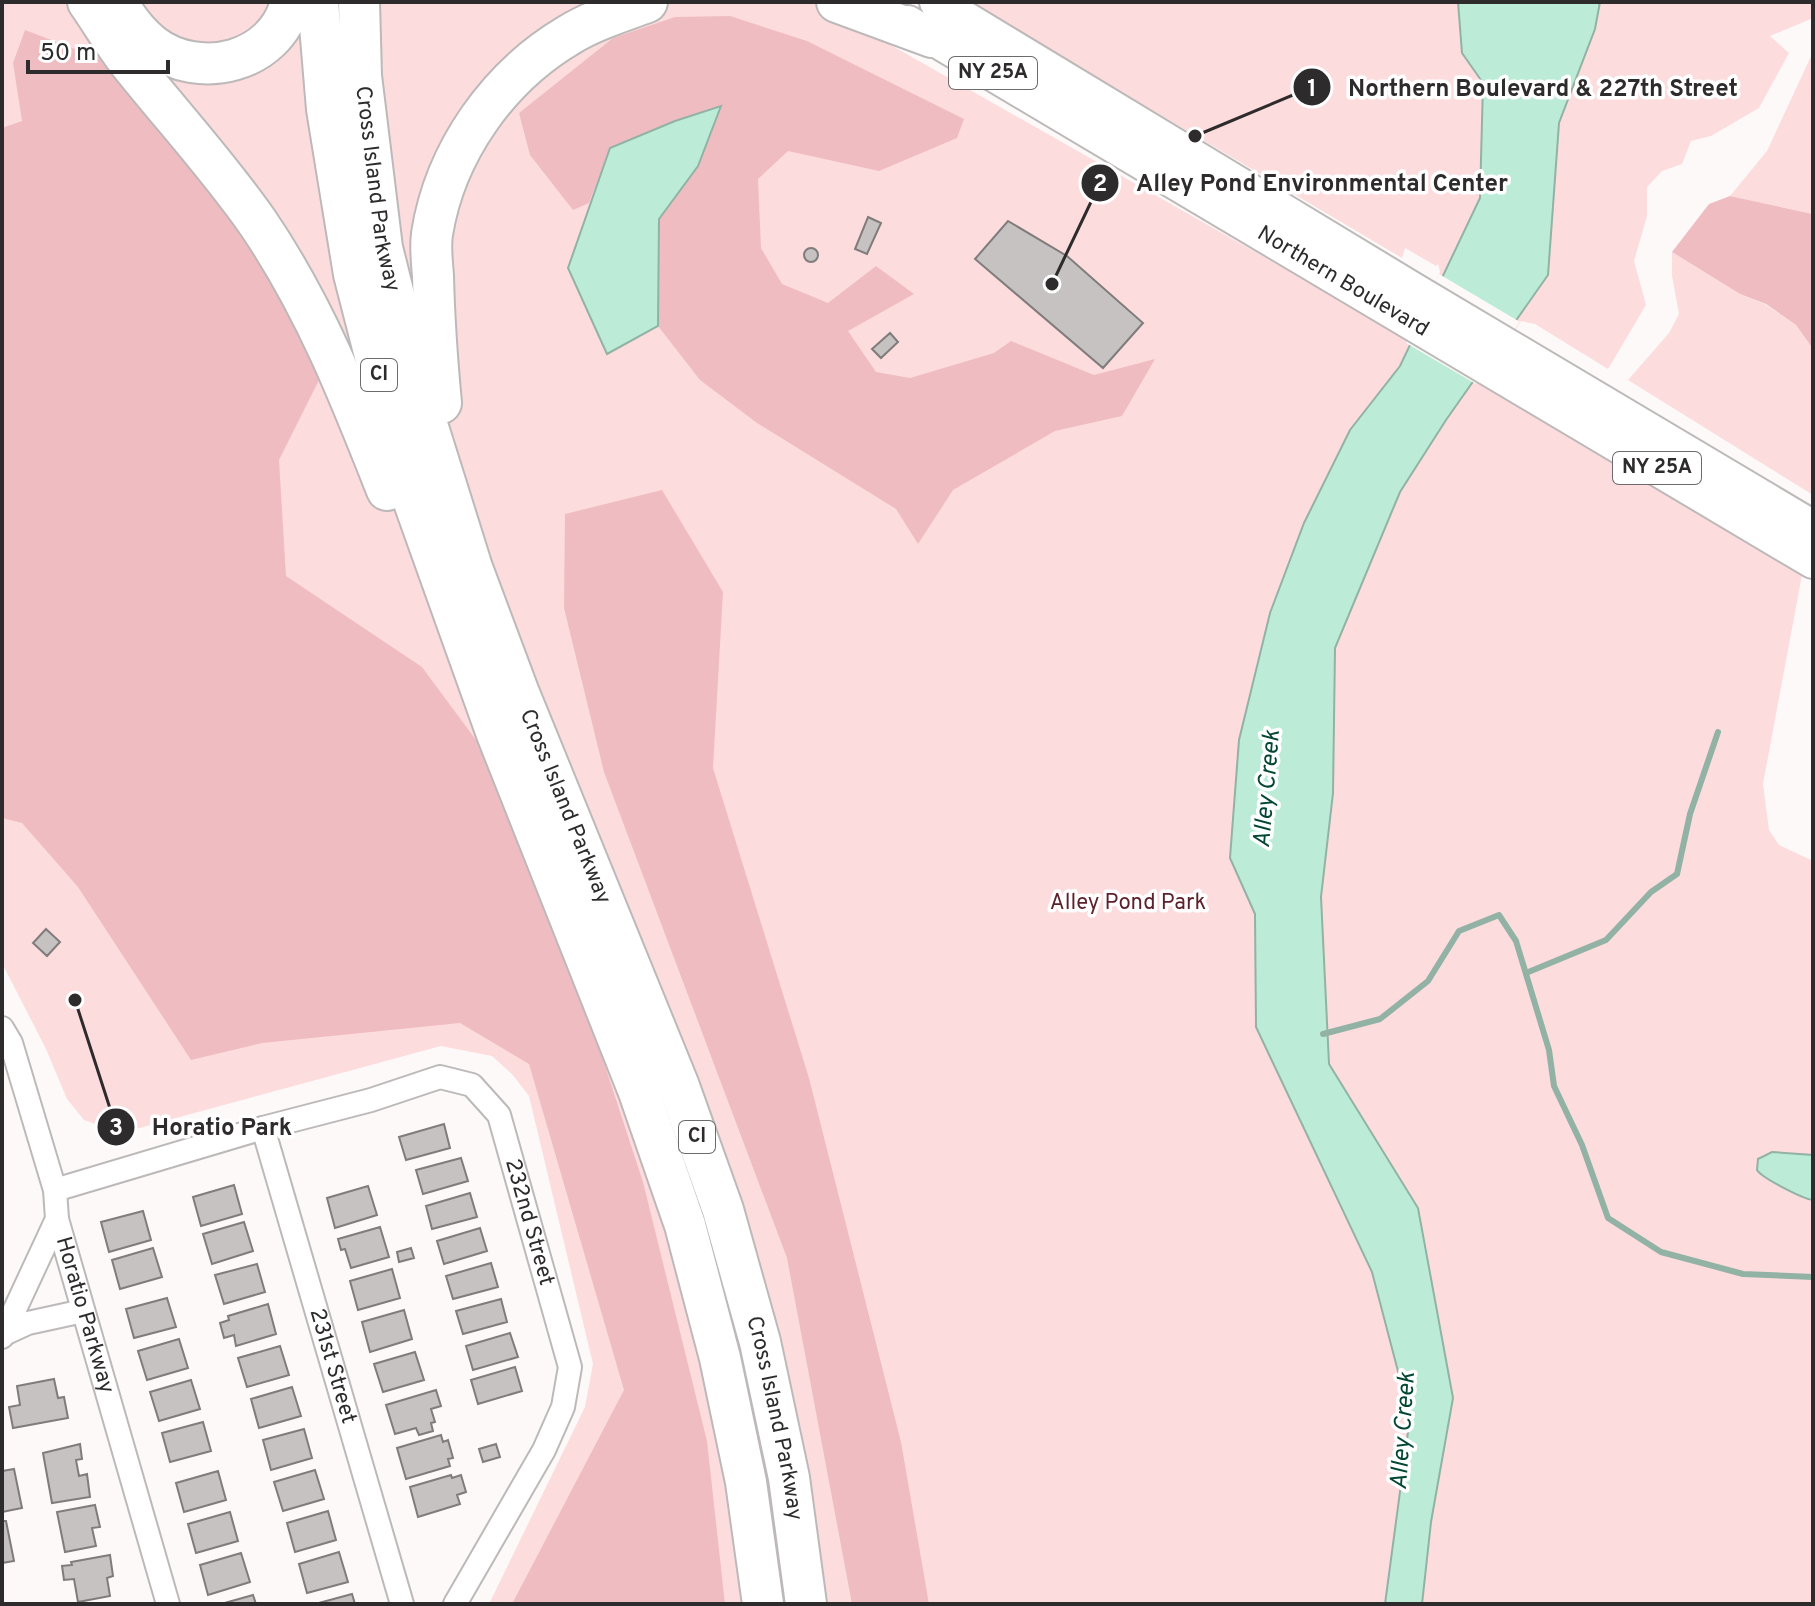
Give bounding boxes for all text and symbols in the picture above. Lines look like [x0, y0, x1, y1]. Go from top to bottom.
scale bar [28, 24, 168, 74]
text: 50 m [40, 39, 96, 69]
road number: NY 25A [949, 57, 1037, 89]
callout: Northern Boulevard & 227th Street [1292, 63, 1754, 111]
text: 1 [1307, 75, 1317, 105]
text: Northern Boulevard & 227th Street [1348, 75, 1738, 105]
street label: Cross Island Parkway [349, 84, 406, 295]
callout: Alley Pond Environmental Center [1080, 159, 1524, 207]
text: 2 [1093, 170, 1107, 200]
text: Alley Pond Environmental Center [1136, 170, 1508, 200]
street label: Northern Boulevard [1252, 220, 1434, 343]
road number: CI [361, 359, 397, 391]
road number: NY 25A [1613, 452, 1701, 484]
street label: Cross Island Parkway [513, 705, 617, 908]
water label: Alley Creek [1248, 728, 1288, 849]
park label: Alley Pond Park [1050, 890, 1206, 917]
callout: Horatio Park [96, 1103, 308, 1151]
text: 3 [109, 1114, 123, 1144]
text: Horatio Park [152, 1114, 292, 1144]
road number: CI [679, 1121, 715, 1153]
street label: 232nd Street [498, 1156, 560, 1289]
street label: Horatio Parkway [49, 1234, 120, 1397]
street label: 231st Street [303, 1305, 362, 1427]
street label: Cross Island Parkway [740, 1313, 808, 1522]
water label: Alley Creek [1385, 1370, 1423, 1491]

